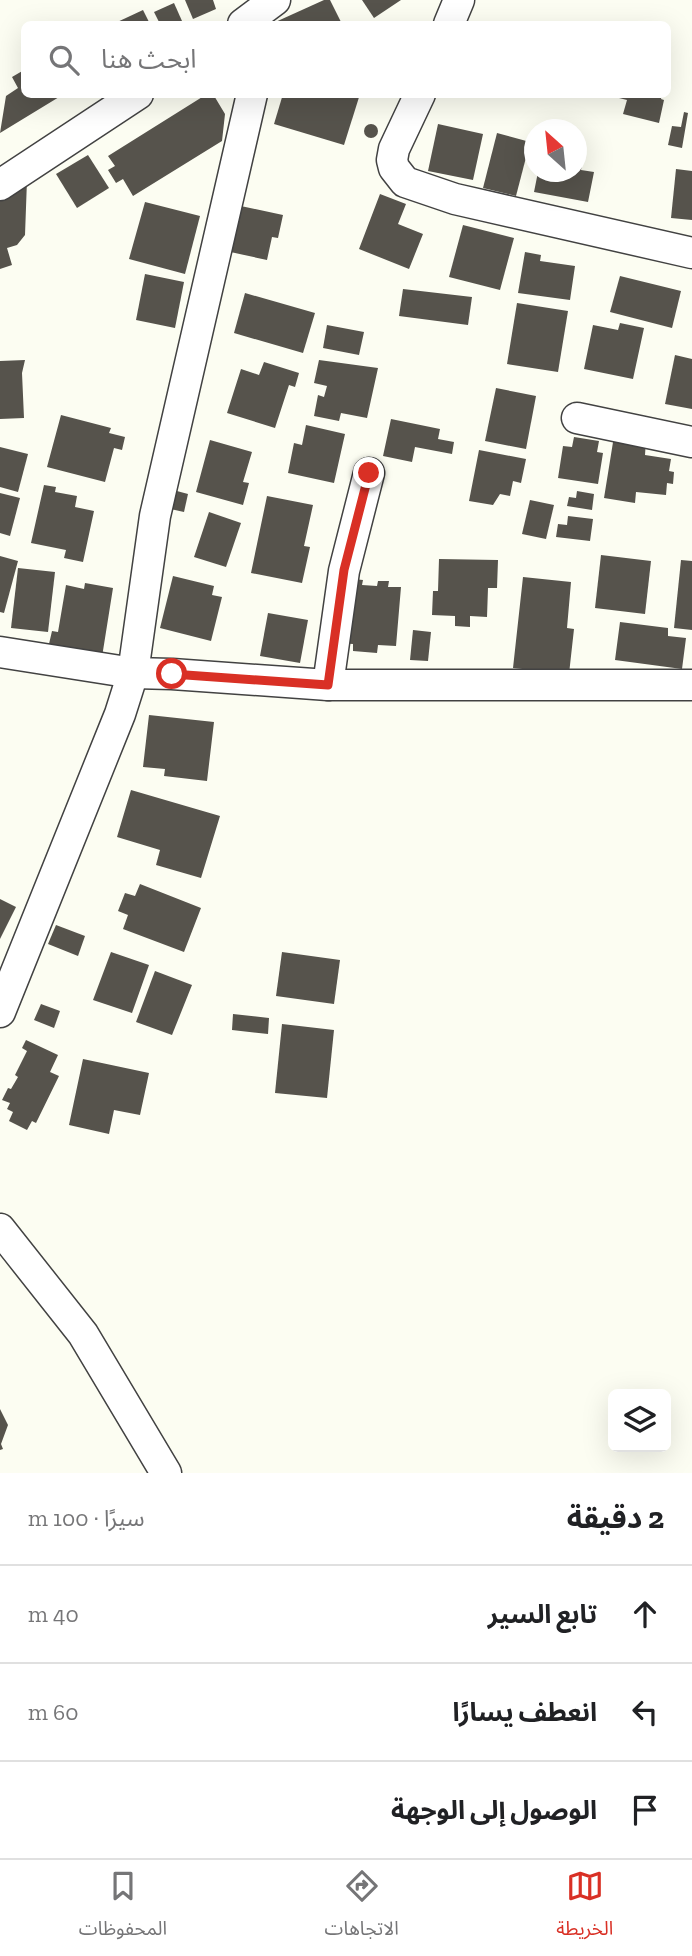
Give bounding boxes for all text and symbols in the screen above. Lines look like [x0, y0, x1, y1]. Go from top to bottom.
search box [21, 21, 671, 98]
icon: search [45, 41, 83, 79]
text: ابحث هنا [101, 43, 196, 75]
north arrow [524, 119, 587, 182]
route end [353, 457, 384, 488]
route start [156, 658, 187, 689]
map controls [608, 1389, 671, 1452]
button: layers [608, 1389, 671, 1452]
text: 2 دقيقة [567, 1500, 664, 1536]
text: سيرًا · 100 m [28, 1504, 145, 1532]
icon: ahead [626, 1595, 664, 1633]
text: تابع السير [488, 1598, 597, 1630]
text: 40 m [28, 1600, 79, 1628]
icon: left [626, 1693, 664, 1731]
text: انعطف يسارًا [452, 1696, 597, 1728]
text: 60 m [28, 1698, 79, 1726]
icon: arrive [626, 1791, 664, 1829]
text: الوصول إلى الوجهة [391, 1794, 597, 1826]
tab: المحفوظات [79, 1867, 167, 1949]
tab: الاتجاهات [325, 1867, 399, 1949]
tab: الخريطة [556, 1867, 613, 1949]

